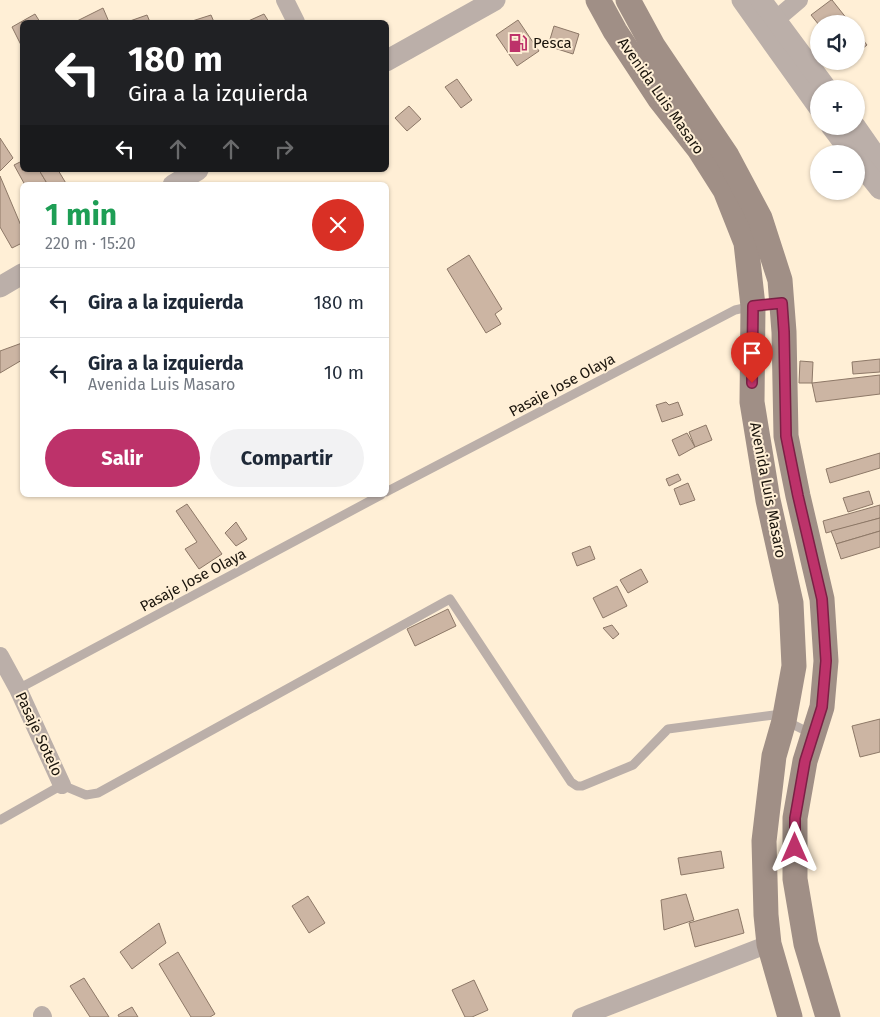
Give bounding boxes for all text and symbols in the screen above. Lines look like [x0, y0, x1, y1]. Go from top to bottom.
map controls [810, 15, 865, 200]
button: sound [810, 15, 865, 70]
fuel station icon: Pesca [507, 32, 529, 54]
place label: Pesca [533, 34, 572, 52]
street label: Avenida Luis Masaro [614, 34, 708, 158]
text: 180 m [128, 38, 223, 80]
icon: left [45, 40, 110, 105]
text: Gira a la izquierda [128, 80, 308, 107]
button: + [810, 80, 865, 135]
icon: left [111, 135, 139, 163]
icon: ahead [164, 135, 192, 163]
icon: ahead [217, 135, 245, 163]
icon: right [270, 135, 298, 163]
button: − [810, 145, 865, 200]
text: 1 min [45, 197, 117, 233]
button: close [312, 199, 364, 251]
text: 220 m · 15:20 [45, 234, 136, 253]
icon: left [45, 289, 73, 317]
text: Gira a la izquierda [88, 291, 244, 314]
text: 180 m [313, 291, 364, 314]
pin [731, 332, 773, 383]
icon: arrive [738, 339, 766, 367]
street label: Pasaje Jose Olaya [506, 349, 618, 421]
text: Gira a la izquierda [88, 352, 244, 375]
icon: left [45, 359, 73, 387]
text: 10 m [324, 361, 364, 384]
text: Avenida Luis Masaro [88, 375, 235, 394]
street label: Avenida Luis Masaro [746, 420, 790, 560]
button: Salir [45, 429, 200, 487]
button: Compartir [210, 429, 364, 487]
street label: Pasaje Jose Olaya [137, 544, 249, 616]
street label: Pasaje Sotelo [12, 689, 66, 779]
position arrow [768, 821, 820, 873]

